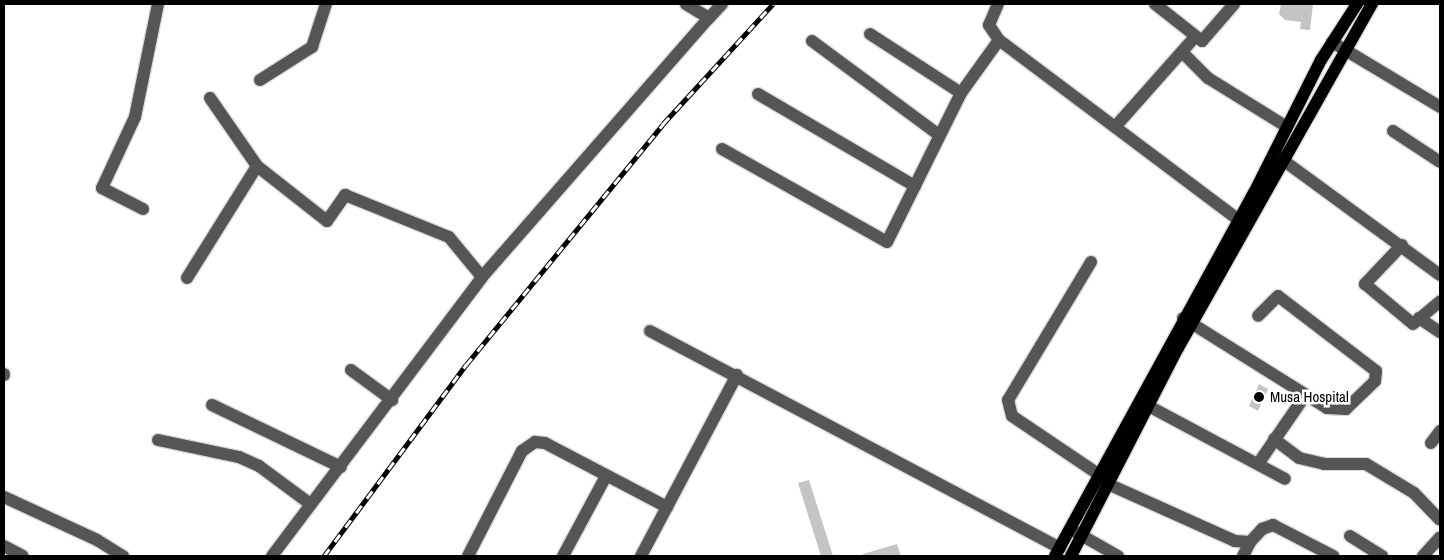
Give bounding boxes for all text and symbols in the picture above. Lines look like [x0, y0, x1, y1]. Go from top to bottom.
place label: Musa Hospital [1270, 388, 1349, 406]
marker: Musa Hospital [1252, 390, 1266, 404]

